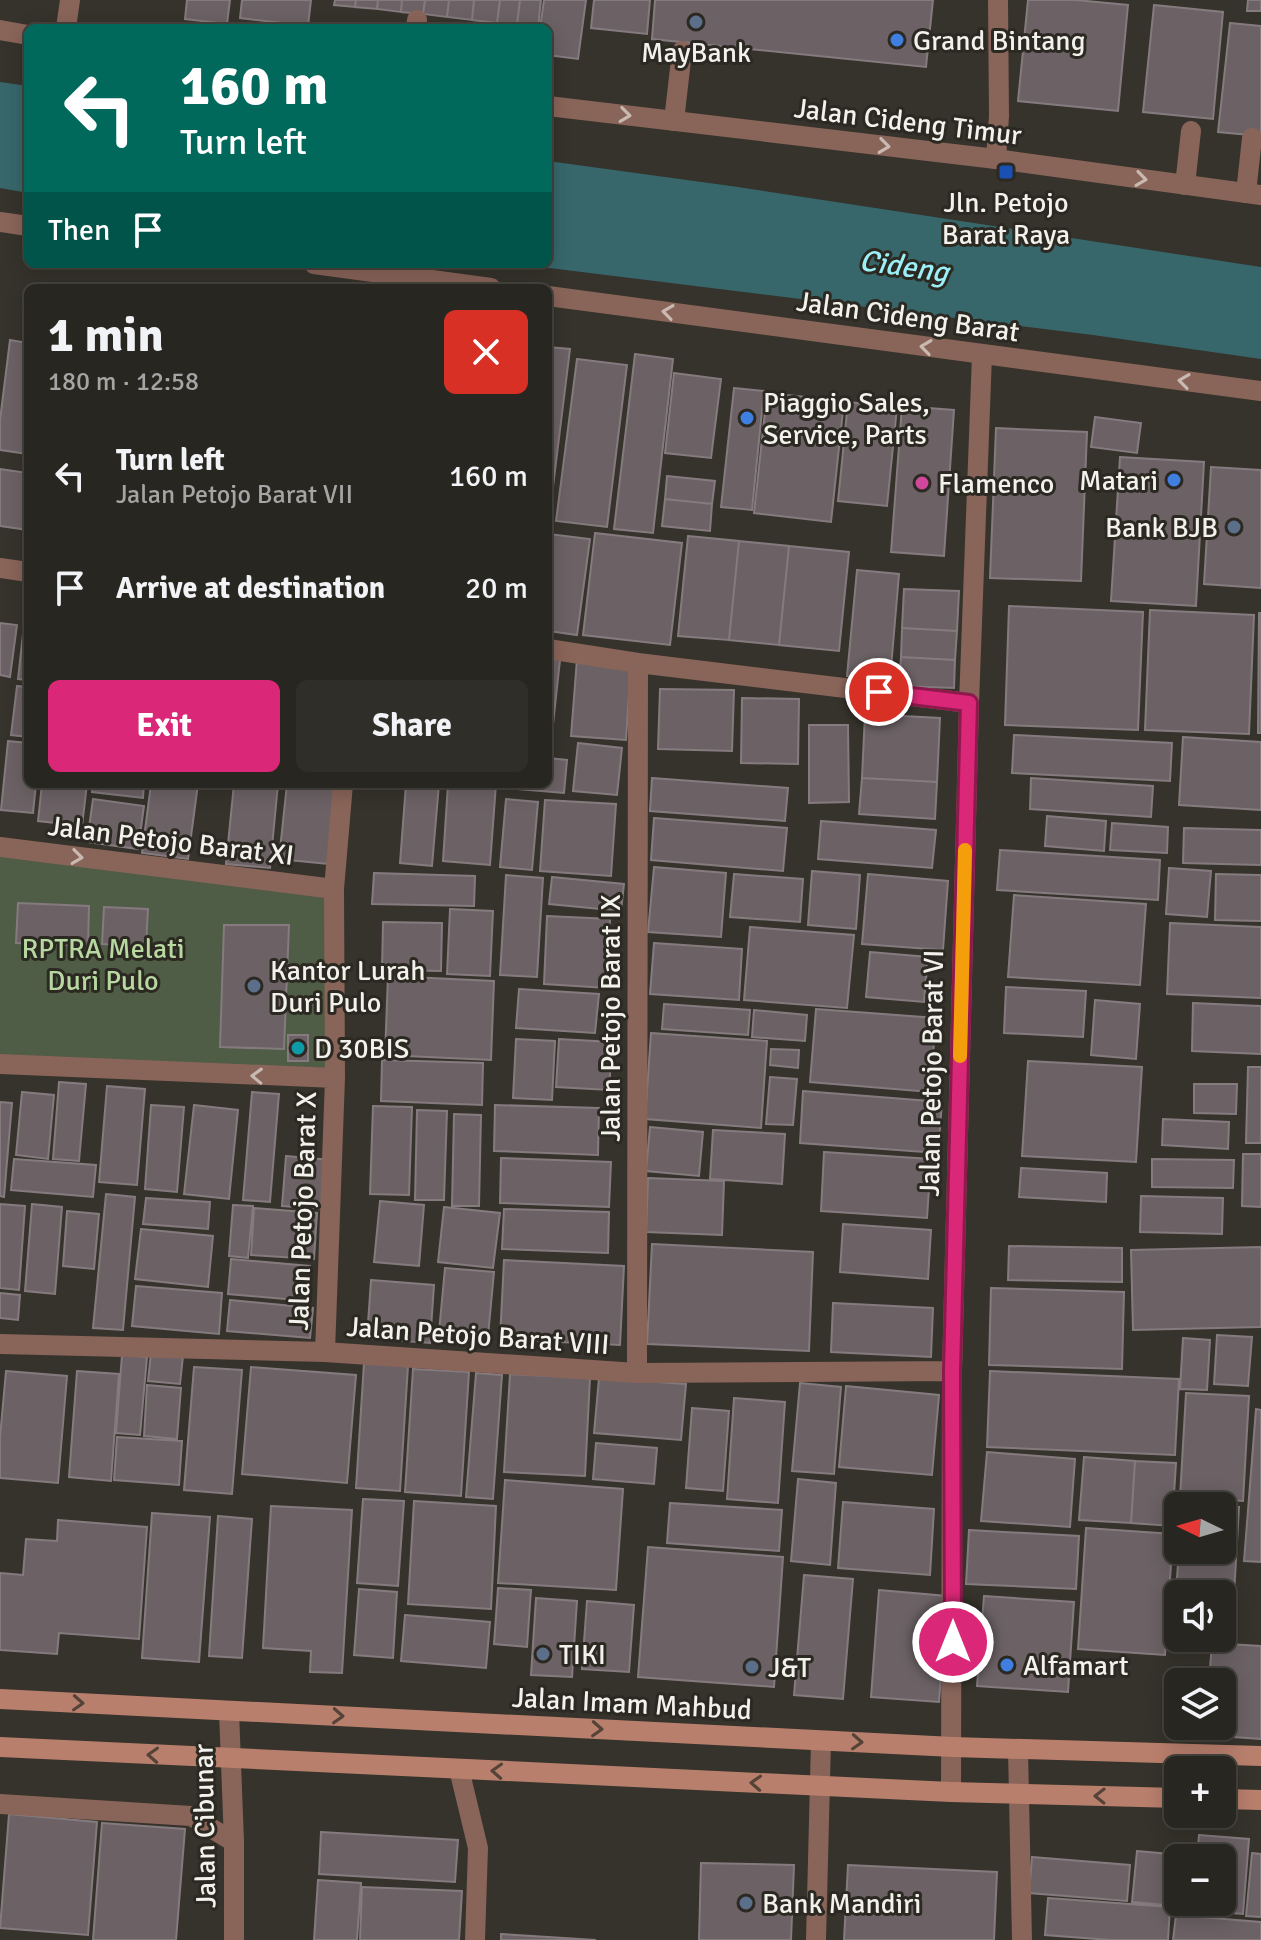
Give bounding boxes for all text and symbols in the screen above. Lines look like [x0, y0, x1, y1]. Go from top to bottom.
marker: MayBank [687, 13, 705, 31]
place label: Grand Bintang [913, 24, 1085, 58]
marker: Grand Bintang [888, 31, 906, 49]
place label: MayBank [641, 36, 751, 70]
text: 160 m [180, 51, 328, 120]
icon: left [48, 56, 152, 160]
street label: Jalan Cideng Timur [792, 91, 1024, 153]
one-way arrow [619, 106, 632, 123]
text: Turn left [180, 120, 307, 165]
one-way arrow [878, 137, 891, 154]
marker: Jln. Petojo Barat Raya [997, 163, 1015, 181]
one-way arrow [1135, 170, 1148, 187]
place label: Jln. Petojo Barat Raya [942, 186, 1070, 252]
icon: arrive [126, 208, 170, 252]
text: Then [48, 212, 110, 249]
water label: Cideng [857, 242, 953, 291]
street label: Jalan Cideng Barat [794, 285, 1022, 349]
one-way arrow [661, 304, 675, 321]
text: 1 min [48, 306, 164, 365]
button: close [444, 310, 528, 394]
one-way arrow [919, 339, 933, 356]
text: 180 m · 12:58 [48, 366, 199, 398]
one-way arrow [1177, 373, 1191, 390]
place label: Piaggio Sales, Service, Parts [763, 386, 930, 452]
marker: Piaggio Sales, Service, Parts [738, 409, 756, 427]
text: Turn left [116, 442, 225, 479]
icon: left [48, 454, 92, 498]
text: 160 m [449, 458, 528, 495]
place label: Matari [1079, 464, 1158, 498]
place label: Flamenco [938, 467, 1054, 501]
marker: Matari [1165, 471, 1183, 489]
marker: Flamenco [913, 474, 931, 492]
text: Jalan Petojo Barat VII [116, 479, 353, 511]
place label: Bank BJB [1105, 511, 1218, 545]
marker: Bank BJB [1225, 518, 1243, 536]
icon: arrive [48, 566, 92, 610]
text: Arrive at destination [116, 570, 385, 607]
text: 20 m [465, 570, 528, 607]
pin [845, 658, 913, 726]
icon: arrive [857, 670, 901, 714]
button: Exit [48, 680, 280, 772]
button: Share [296, 680, 528, 772]
street label: Jalan Petojo Barat XI [46, 809, 296, 873]
one-way arrow [71, 848, 84, 865]
street label: Jalan Petojo Barat IX [594, 894, 628, 1142]
park label: RPTRA Melati Duri Pulo [22, 932, 184, 998]
street label: Jalan Petojo Barat VI [913, 949, 951, 1197]
place label: Kantor Lurah Duri Pulo [270, 954, 426, 1020]
marker: Kantor Lurah Duri Pulo [245, 977, 263, 995]
place label: D 30BIS [314, 1032, 409, 1066]
marker: D 30BIS [289, 1039, 307, 1057]
one-way arrow [250, 1067, 263, 1084]
street label: Jalan Petojo Barat X [282, 1091, 324, 1331]
street label: Jalan Petojo Barat VIII [345, 1310, 611, 1362]
north arrow [1164, 1492, 1236, 1564]
map controls [1164, 1492, 1236, 1916]
button: sound [1164, 1580, 1236, 1652]
position arrow [911, 1600, 995, 1684]
place label: TIKI [559, 1638, 606, 1672]
marker: TIKI [534, 1645, 552, 1663]
place label: Alfamart [1023, 1649, 1129, 1683]
place label: J&T [768, 1651, 811, 1685]
marker: Alfamart [998, 1656, 1016, 1674]
marker: J&T [743, 1658, 761, 1676]
button: layers [1164, 1668, 1236, 1740]
street label: Jalan Imam Mahbud [511, 1681, 753, 1727]
one-way arrow [72, 1694, 85, 1711]
one-way arrow [332, 1707, 345, 1724]
one-way arrow [591, 1721, 604, 1738]
one-way arrow [851, 1734, 864, 1751]
street label: Jalan Cibunar [187, 1743, 223, 1908]
one-way arrow [146, 1747, 159, 1764]
button: + [1164, 1756, 1236, 1828]
one-way arrow [490, 1762, 503, 1779]
one-way arrow [749, 1775, 762, 1792]
one-way arrow [1093, 1788, 1106, 1805]
button: − [1164, 1844, 1236, 1916]
place label: Bank Mandiri [762, 1887, 921, 1921]
marker: Bank Mandiri [737, 1894, 755, 1912]

